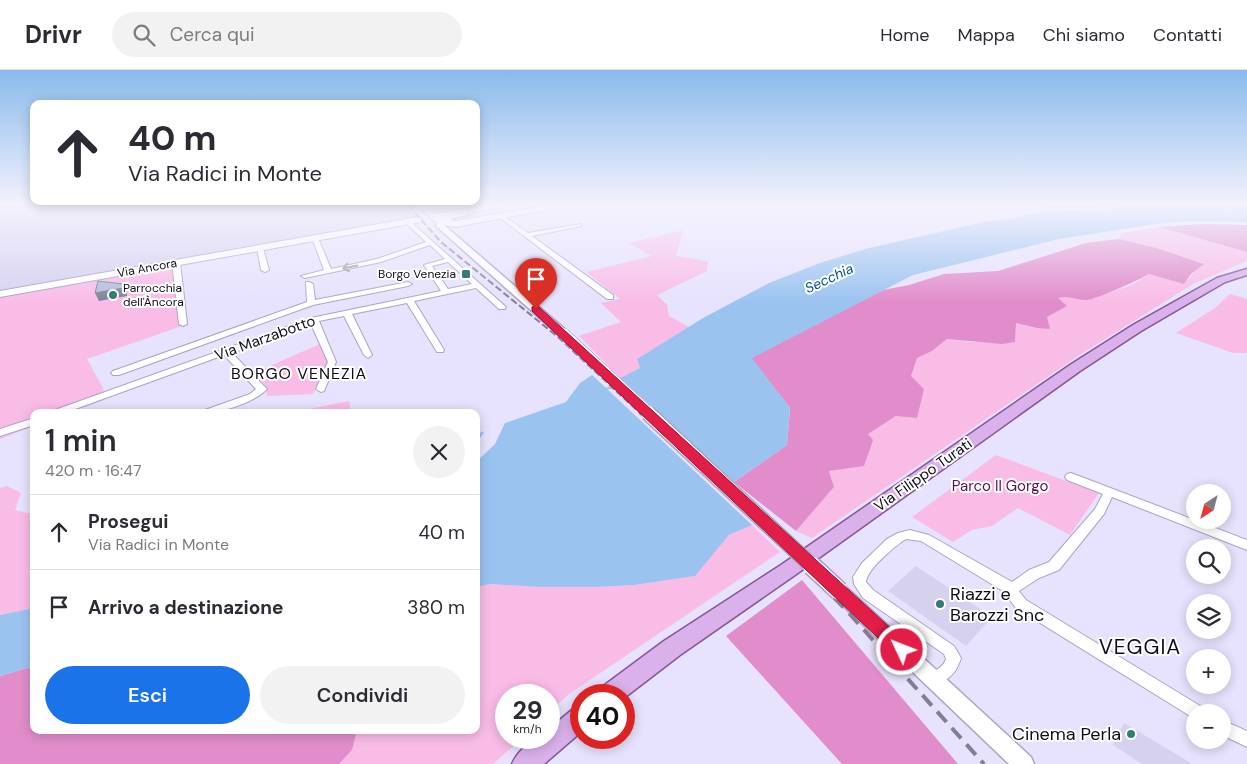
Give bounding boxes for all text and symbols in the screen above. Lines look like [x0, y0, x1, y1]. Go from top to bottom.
search box [112, 12, 462, 57]
text: Drivr [25, 19, 82, 50]
icon: search [130, 21, 158, 49]
text: Cerca qui [170, 22, 254, 47]
text: Home [880, 23, 930, 47]
text: Mappa [958, 23, 1015, 47]
text: Chi siamo [1043, 23, 1125, 47]
text: Contatti [1153, 23, 1222, 47]
text: 40 m [128, 115, 217, 161]
icon: ahead [45, 120, 110, 185]
text: Via Radici in Monte [128, 159, 322, 188]
street label: Via Ancora [116, 255, 178, 281]
pin [515, 258, 557, 309]
water label: Secchia [802, 259, 856, 297]
one-way arrow [342, 262, 358, 272]
icon: arrive [522, 265, 550, 293]
place label: Borgo Venezia [378, 266, 456, 282]
marker: Borgo Venezia [460, 268, 472, 280]
place label: Parrocchia dell'Àncora [123, 280, 184, 310]
marker: Parrocchia dell'Àncora [107, 289, 119, 301]
street label: Via Marzabotto [212, 311, 318, 365]
district label: BORGO VENEZIA [231, 363, 367, 384]
text: 1 min [45, 421, 117, 460]
button: close [413, 426, 465, 478]
street label: Via Filippo Turati [870, 434, 976, 516]
text: 420 m · 16:47 [45, 460, 141, 481]
park label: Parco Il Gorgo [952, 476, 1048, 496]
north arrow [1186, 484, 1231, 529]
map controls [1186, 484, 1231, 749]
text: Prosegui [88, 509, 168, 534]
icon: ahead [45, 518, 73, 546]
text: 40 m [418, 520, 465, 545]
text: Via Radici in Monte [88, 534, 229, 555]
button: search [1186, 539, 1231, 584]
place label: Riazzi e Barozzi Snc [950, 582, 1044, 627]
icon: arrive [45, 593, 73, 621]
button: layers [1186, 594, 1231, 639]
text: Arrivo a destinazione [88, 595, 283, 620]
text: 380 m [407, 595, 465, 620]
marker: Riazzi e Barozzi Snc [934, 598, 946, 610]
position arrow [875, 623, 927, 675]
district label: VEGGIA [1099, 633, 1181, 661]
button: + [1186, 649, 1231, 694]
button: Esci [45, 666, 250, 724]
button: Condividi [260, 666, 465, 724]
speed limit sign: 40 [570, 684, 635, 749]
text: 29 [512, 694, 543, 727]
button: − [1186, 704, 1231, 749]
text: km/h [513, 721, 542, 737]
place label: Cinema Perla [1012, 722, 1121, 746]
marker: Cinema Perla [1125, 728, 1137, 740]

